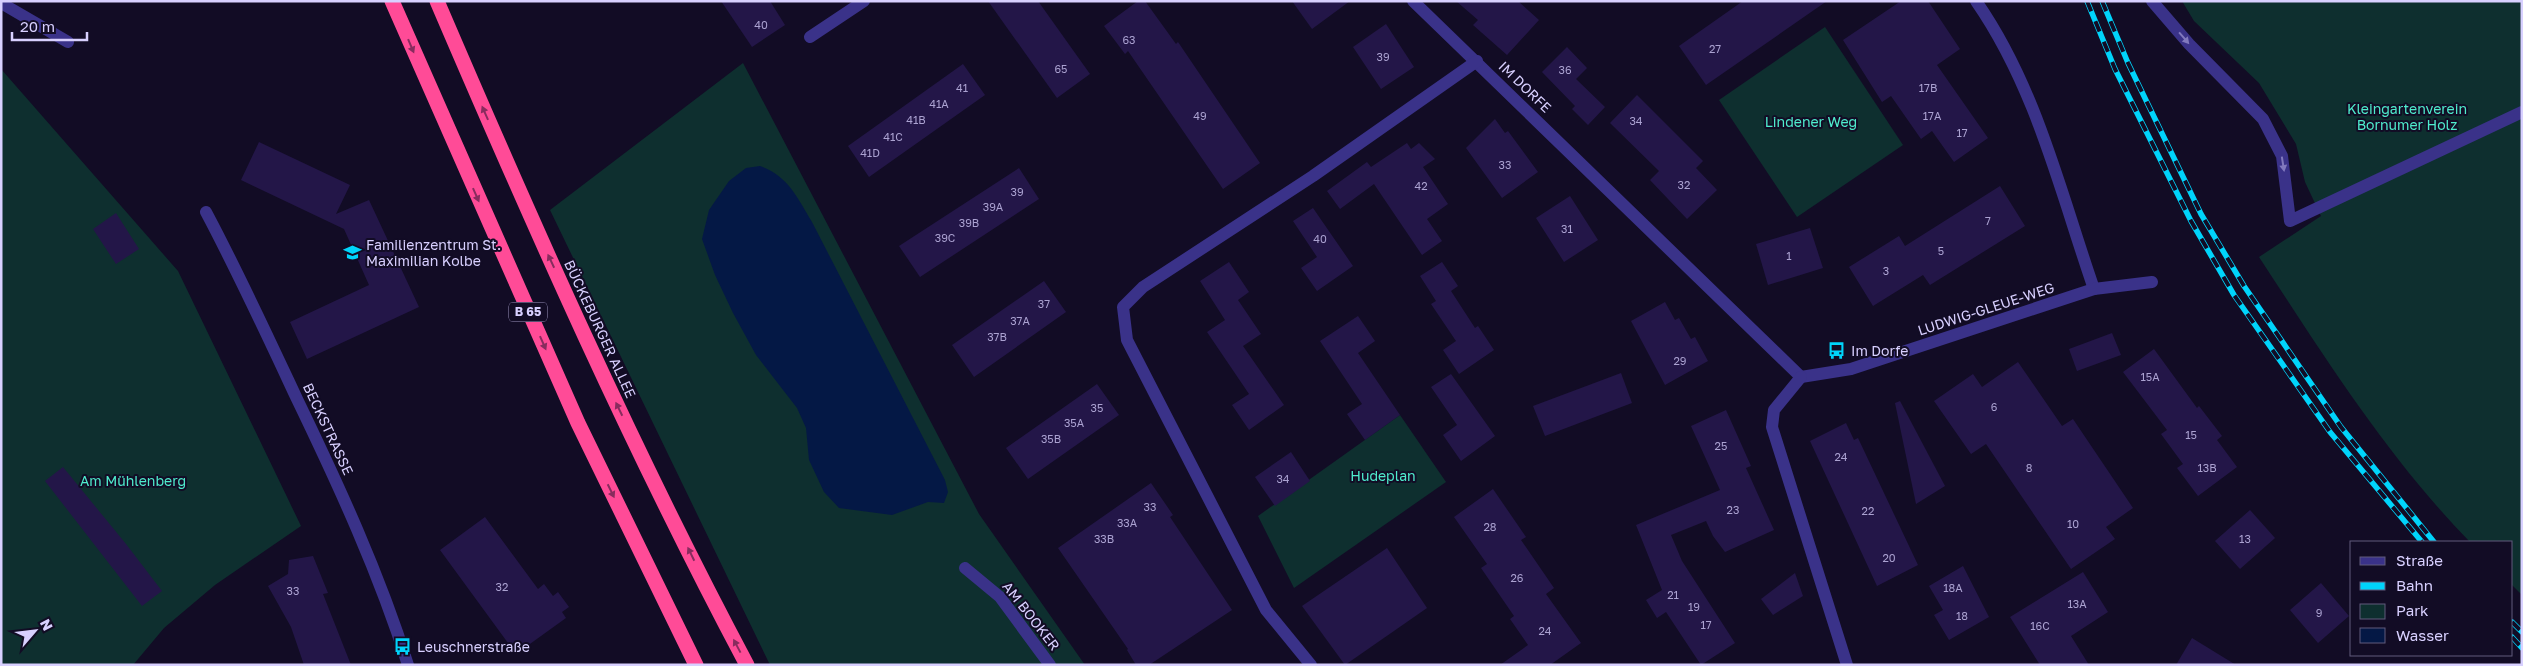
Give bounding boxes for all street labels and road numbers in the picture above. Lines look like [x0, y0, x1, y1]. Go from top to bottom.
street label: IM DORFE [1496, 57, 1555, 116]
street label: BÜCKEBURGER ALLEE [561, 257, 640, 400]
street label: LUDWIG-GLEUE-WEG [1915, 278, 2056, 339]
road number: B 65 [509, 302, 547, 322]
street label: BECKSTRASSE [300, 380, 357, 477]
street label: AM BOOKER [999, 578, 1064, 653]

